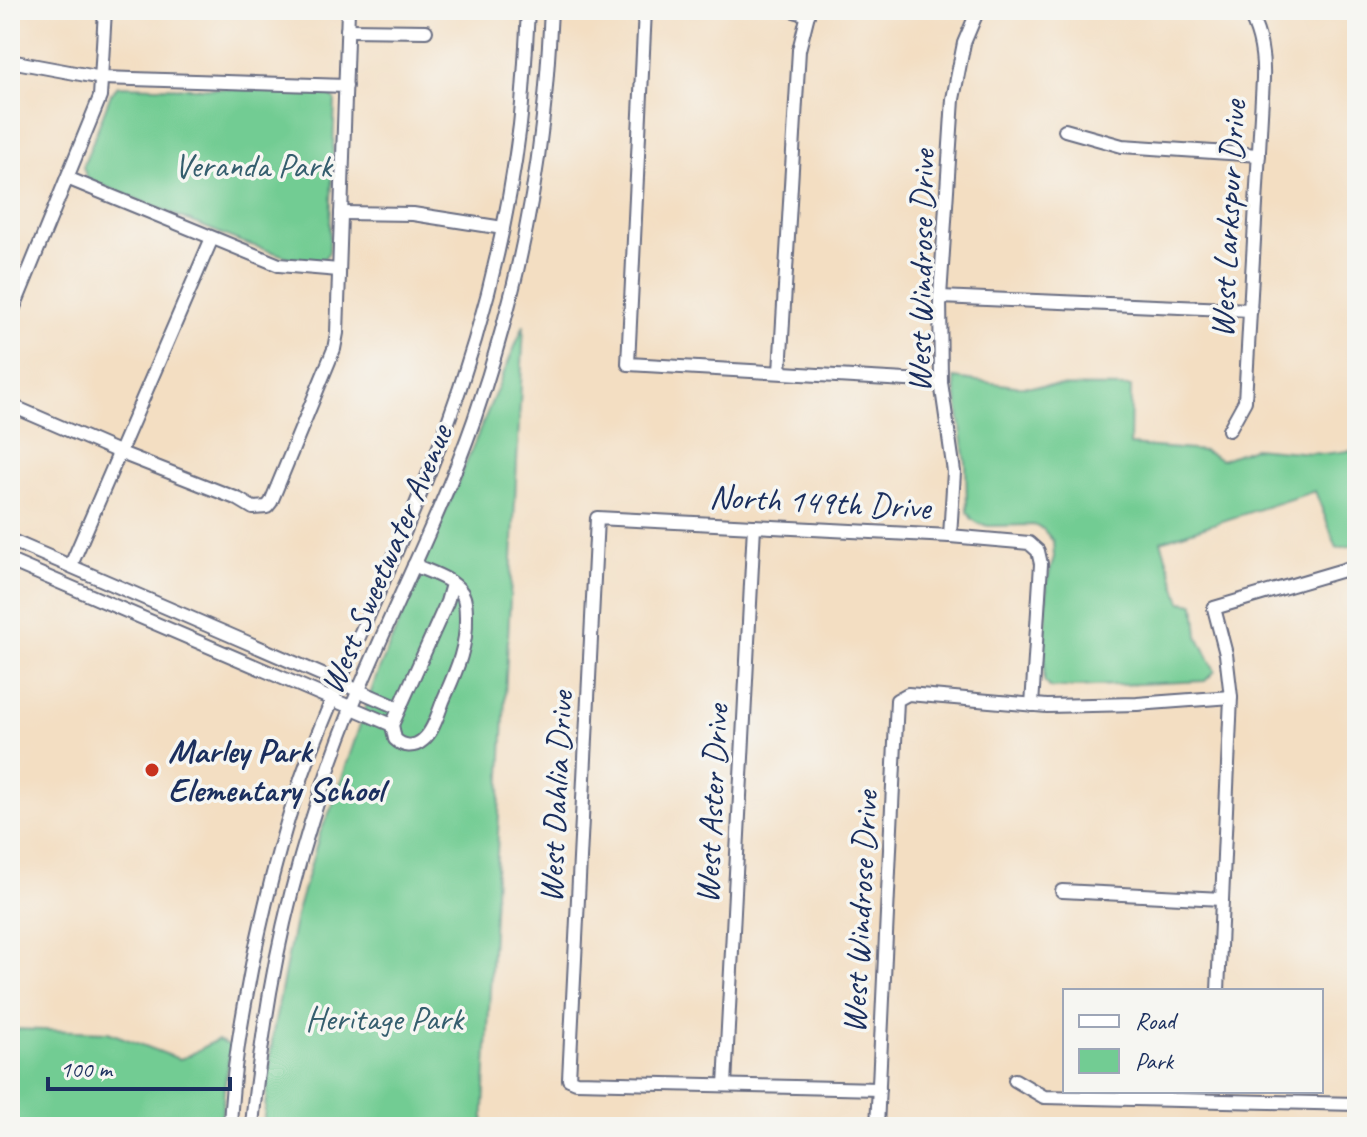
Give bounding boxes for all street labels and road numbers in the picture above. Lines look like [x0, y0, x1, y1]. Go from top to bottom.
street label: West Larkspur Drive [1200, 97, 1255, 339]
street label: West Windrose Drive [897, 147, 944, 393]
street label: West Sweetwater Avenue [309, 416, 462, 700]
street label: North 149th Drive [708, 474, 934, 529]
street label: West Dahlia Drive [528, 688, 583, 904]
street label: West Aster Drive [685, 702, 738, 904]
street label: West Windrose Drive [832, 788, 887, 1034]

